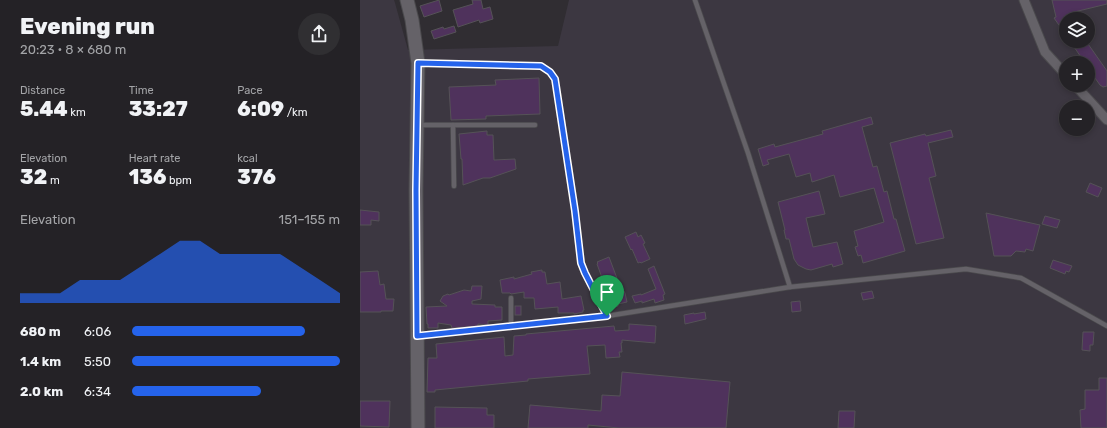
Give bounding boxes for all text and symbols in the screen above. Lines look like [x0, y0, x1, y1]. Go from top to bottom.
map controls [1059, 12, 1095, 136]
button: layers [1059, 12, 1095, 48]
text: Evening run [20, 13, 155, 40]
button: share [298, 13, 340, 55]
text: 20:23 · 8 × 680 m [20, 42, 126, 57]
button: + [1059, 56, 1095, 92]
text: Distance [20, 84, 65, 97]
text: Time [129, 84, 154, 97]
text: Pace [237, 84, 263, 97]
text: 5.44 [20, 97, 68, 121]
text: 33:27 [129, 97, 188, 121]
text: 6:09 [237, 97, 284, 121]
button: − [1059, 100, 1095, 136]
text: km [68, 106, 86, 119]
text: /km [284, 106, 308, 119]
text: Elevation [20, 152, 67, 165]
text: Heart rate [129, 152, 181, 165]
text: kcal [237, 152, 258, 165]
text: 32 [20, 165, 47, 189]
text: 136 [129, 165, 166, 189]
text: 376 [237, 165, 276, 189]
text: m [47, 174, 60, 187]
text: bpm [166, 174, 192, 187]
text: Elevation [20, 212, 76, 227]
text: 151–155 m [279, 212, 340, 227]
pin [590, 275, 624, 316]
icon: arrive [596, 281, 618, 303]
text: 680 m [20, 324, 61, 339]
text: 6:06 [84, 324, 111, 339]
text: 1.4 km [20, 354, 61, 369]
text: 5:50 [84, 354, 111, 369]
text: 2.0 km [20, 384, 63, 399]
text: 6:34 [84, 384, 111, 399]

